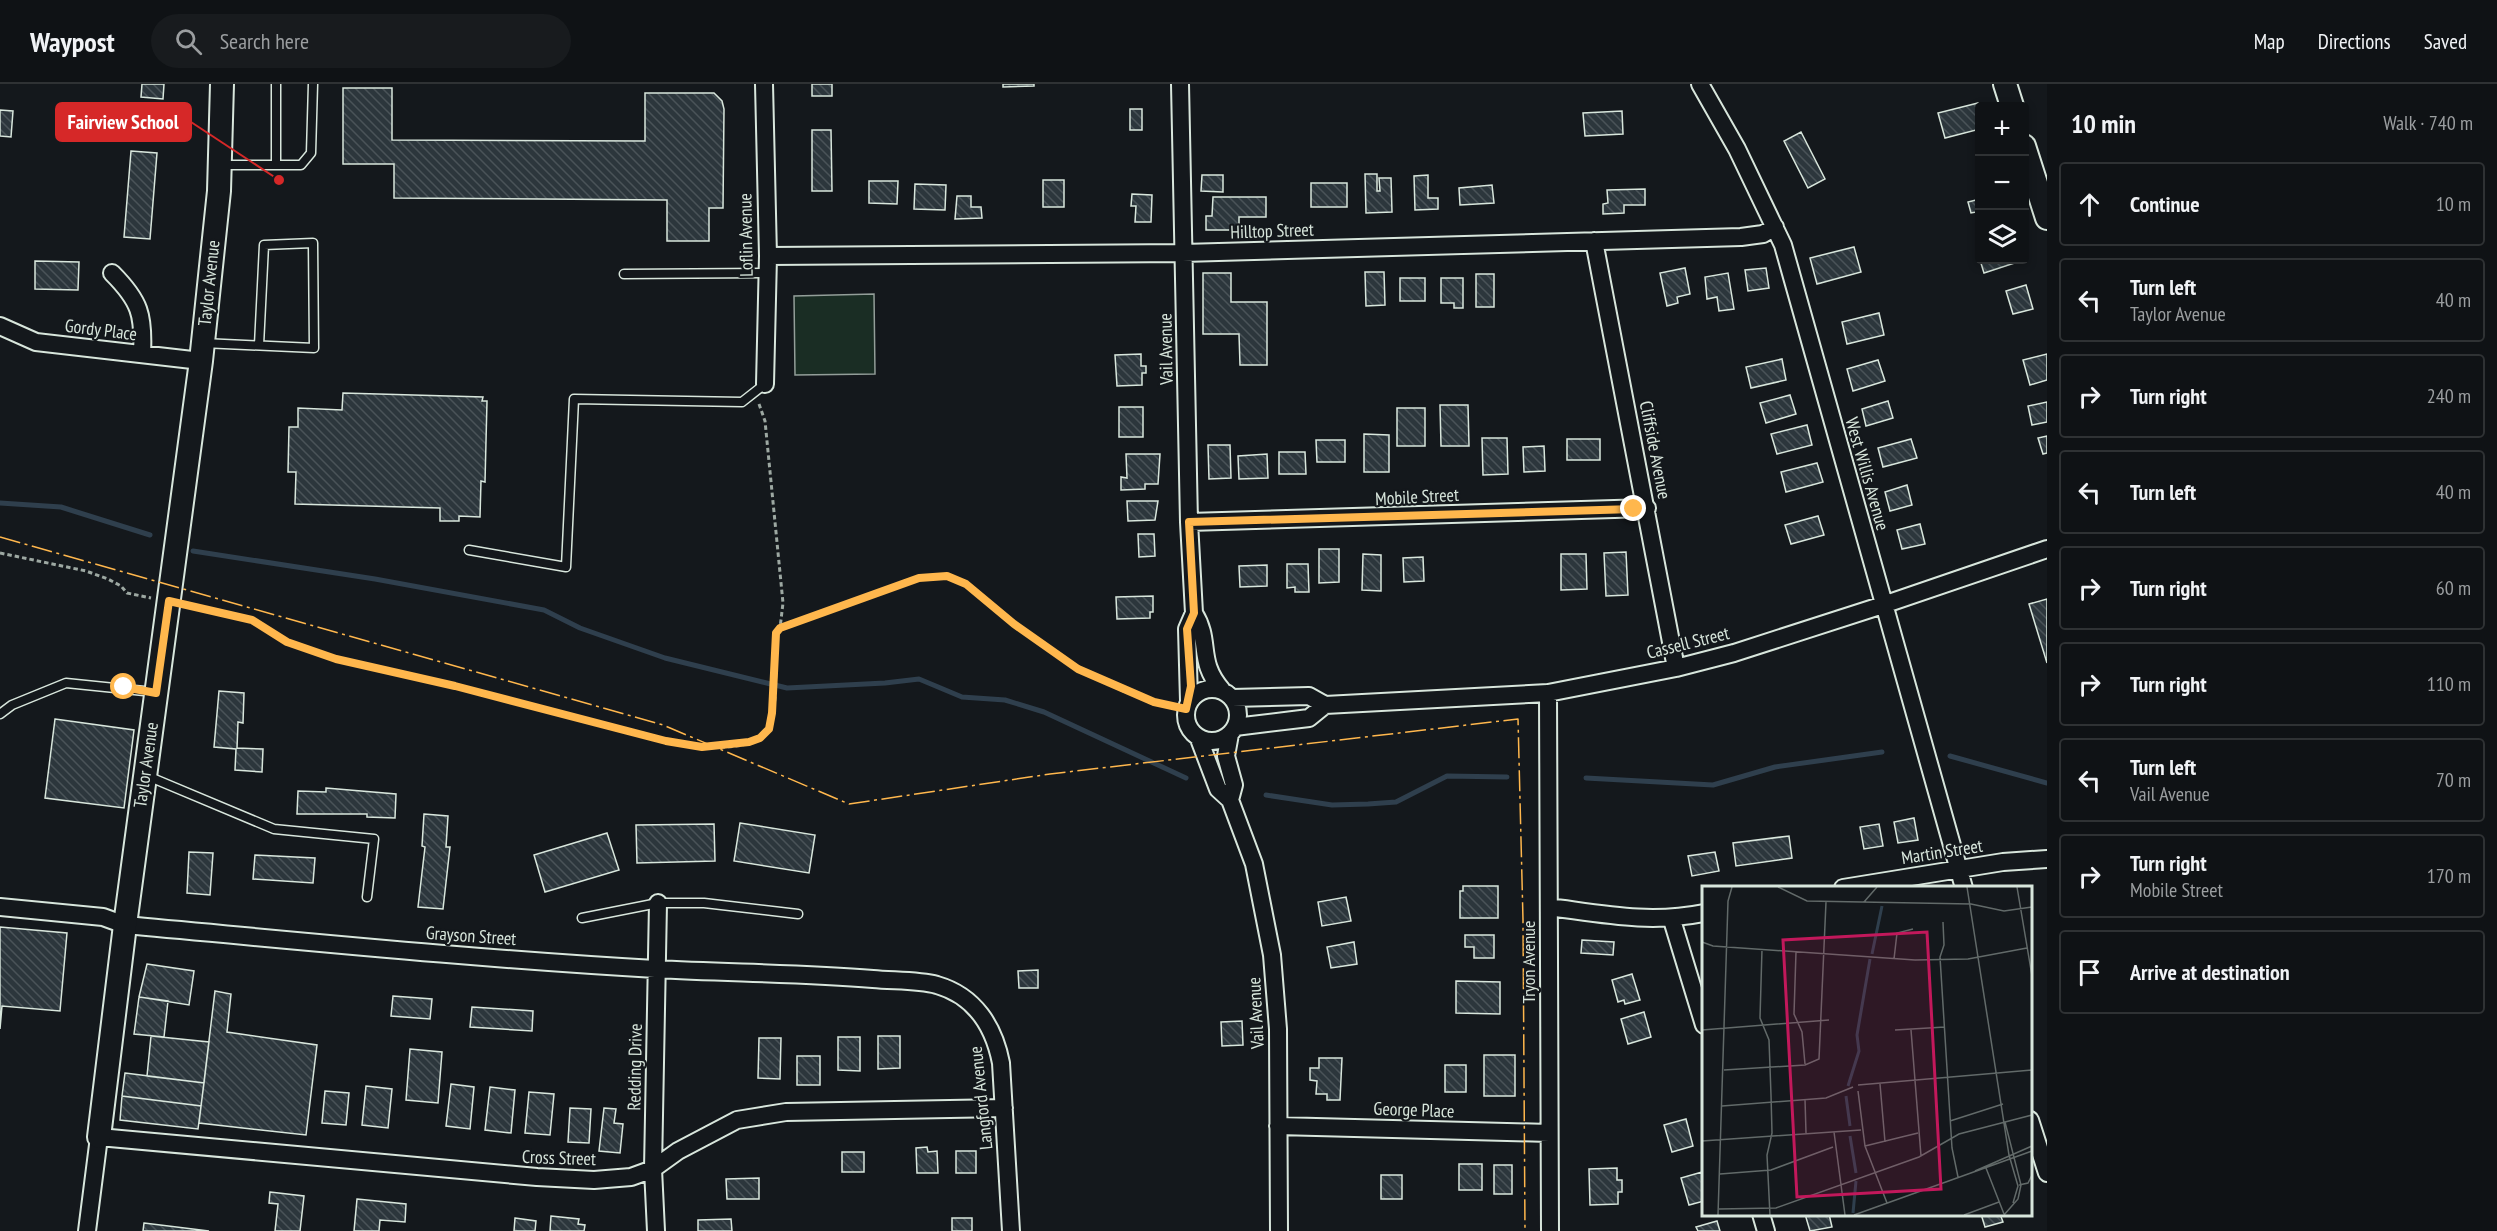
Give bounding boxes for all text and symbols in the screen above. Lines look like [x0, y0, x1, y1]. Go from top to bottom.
search box [151, 14, 571, 68]
text: Waypost [30, 23, 115, 60]
icon: search [172, 25, 205, 58]
text: Search here [220, 27, 309, 55]
text: Map [2254, 28, 2285, 55]
text: Directions [2318, 28, 2391, 55]
text: Saved [2424, 28, 2467, 55]
map controls [1975, 102, 2029, 264]
button: + [1975, 102, 2029, 156]
callout: Fairview School [56, 103, 191, 141]
text: 10 min [2071, 107, 2136, 140]
text: Fairview School [67, 109, 179, 135]
text: Walk · 740 m [2383, 110, 2473, 136]
button: − [1975, 156, 2029, 210]
icon: ahead [2073, 188, 2106, 221]
text: Continue [2130, 190, 2200, 218]
text: 10 m [2436, 191, 2471, 217]
street label: Loflin Avenue [733, 193, 758, 277]
button: layers [1975, 210, 2029, 264]
street label: Hilltop Street [1230, 218, 1314, 243]
street label: Taylor Avenue [193, 239, 224, 327]
text: Turn left [2130, 273, 2196, 301]
icon: left [2073, 284, 2106, 317]
text: 40 m [2436, 287, 2471, 313]
text: Taylor Avenue [2130, 301, 2226, 327]
street label: Vail Avenue [1153, 313, 1178, 386]
street label: Gordy Place [64, 314, 138, 345]
icon: right [2073, 380, 2106, 413]
text: Turn right [2130, 382, 2207, 410]
text: 240 m [2427, 383, 2471, 409]
street label: Cliffside Avenue [1635, 399, 1676, 501]
street label: West Willis Avenue [1840, 415, 1895, 533]
icon: left [2073, 476, 2106, 509]
text: Turn left [2130, 478, 2196, 506]
text: 40 m [2436, 479, 2471, 505]
street label: Mobile Street [1375, 483, 1459, 510]
route end [1620, 495, 1646, 521]
icon: right [2073, 572, 2106, 605]
text: Turn right [2130, 574, 2207, 602]
text: 60 m [2436, 575, 2471, 601]
street label: Cassell Street [1644, 621, 1732, 664]
icon: right [2073, 668, 2106, 701]
text: Turn right [2130, 670, 2207, 698]
text: 110 m [2427, 671, 2471, 697]
route start [110, 673, 136, 699]
street label: Taylor Avenue [128, 721, 163, 809]
text: Turn left [2130, 753, 2196, 781]
icon: left [2073, 764, 2106, 797]
text: 70 m [2436, 767, 2471, 793]
text: Vail Avenue [2130, 781, 2210, 807]
street label: Martin Street [1900, 834, 1984, 869]
text: Turn right [2130, 849, 2207, 877]
icon: right [2073, 860, 2106, 893]
text: 170 m [2427, 863, 2471, 889]
text: Mobile Street [2130, 877, 2223, 903]
inset map [1702, 886, 2032, 1216]
street label: Grayson Street [425, 921, 517, 950]
street label: Tryon Avenue [1517, 921, 1540, 1003]
icon: arrive [2073, 956, 2106, 989]
text: Arrive at destination [2130, 958, 2290, 986]
street label: Vail Avenue [1242, 977, 1269, 1050]
street label: Redding Drive [622, 1023, 647, 1111]
street label: Langford Avenue [964, 1045, 997, 1151]
street label: George Place [1373, 1097, 1455, 1122]
street label: Cross Street [522, 1145, 596, 1170]

